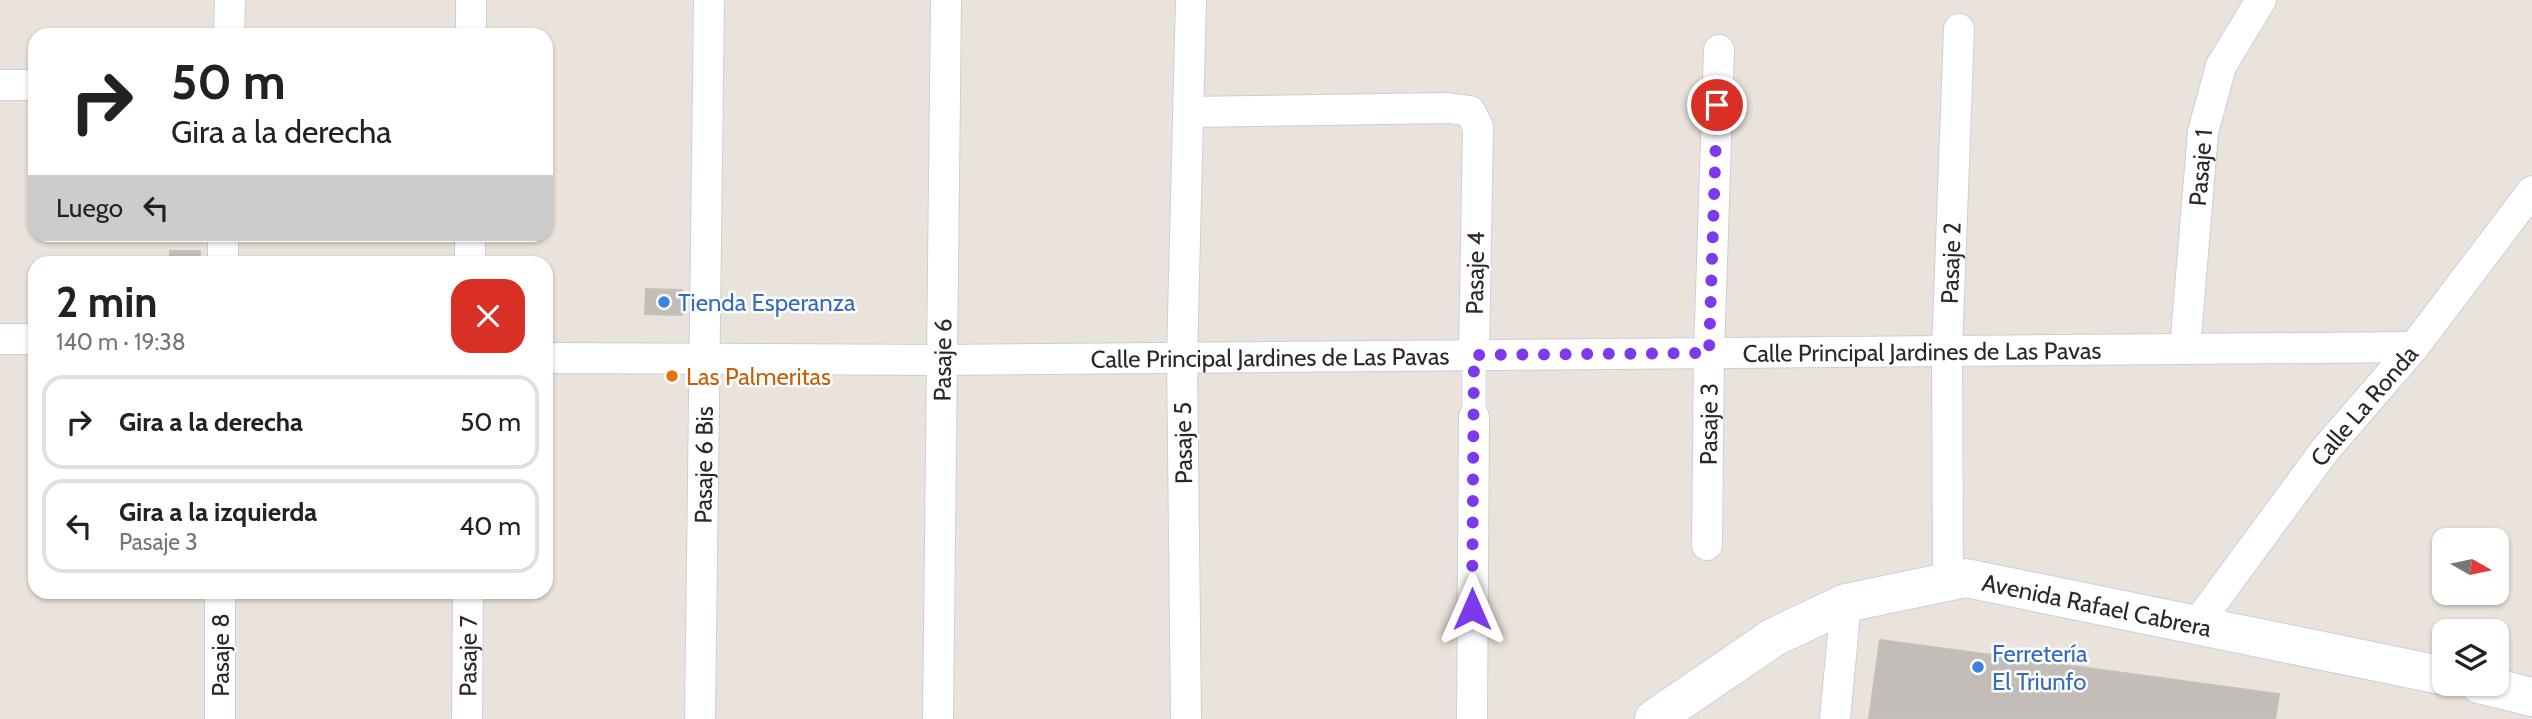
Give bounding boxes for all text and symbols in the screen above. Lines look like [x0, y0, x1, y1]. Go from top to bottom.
text: 50 m [171, 52, 286, 111]
icon: right [56, 56, 147, 147]
pin [1687, 75, 1747, 135]
icon: arrive [1698, 86, 1736, 124]
text: Gira a la derecha [171, 112, 392, 151]
street label: Pasaje 1 [2182, 128, 2218, 207]
icon: left [137, 189, 175, 227]
text: Luego [56, 192, 123, 224]
street label: Pasaje 2 [1934, 222, 1966, 304]
street label: Pasaje 4 [1460, 231, 1490, 315]
text: 2 min [56, 276, 157, 328]
button: close [451, 279, 525, 353]
place label: Tienda Esperanza [678, 288, 856, 317]
marker: Tienda Esperanza [656, 294, 672, 310]
street label: Pasaje 6 [927, 318, 957, 402]
text: 140 m · 19:38 [56, 328, 186, 356]
street label: Calle Principal Jardines de Las Pavas [1743, 335, 2101, 367]
street label: Calle La Ronda [2304, 339, 2424, 471]
street label: Calle Principal Jardines de Las Pavas [1091, 341, 1449, 373]
place label: Las Palmeritas [686, 362, 831, 391]
marker: Las Palmeritas [664, 368, 680, 384]
street label: Pasaje 3 [1693, 383, 1723, 465]
street label: Pasaje 5 [1168, 402, 1198, 484]
icon: right [60, 403, 98, 441]
text: Gira a la derecha [119, 406, 303, 438]
text: 50 m [460, 406, 521, 438]
street label: Pasaje 6 Bis [688, 406, 718, 524]
text: Gira a la izquierda [119, 496, 317, 528]
icon: left [60, 507, 98, 545]
text: 40 m [459, 510, 521, 542]
text: Pasaje 3 [119, 528, 198, 556]
north arrow [2432, 528, 2510, 606]
map controls [2432, 528, 2509, 696]
street label: Avenida Rafael Cabrera [1980, 567, 2214, 642]
position arrow [1435, 572, 1509, 646]
street label: Pasaje 8 [206, 613, 235, 697]
street label: Pasaje 7 [453, 615, 482, 697]
button: layers [2432, 619, 2509, 696]
place label: Ferretería El Triunfo [1992, 639, 2088, 696]
marker: Ferretería El Triunfo [1970, 659, 1986, 675]

